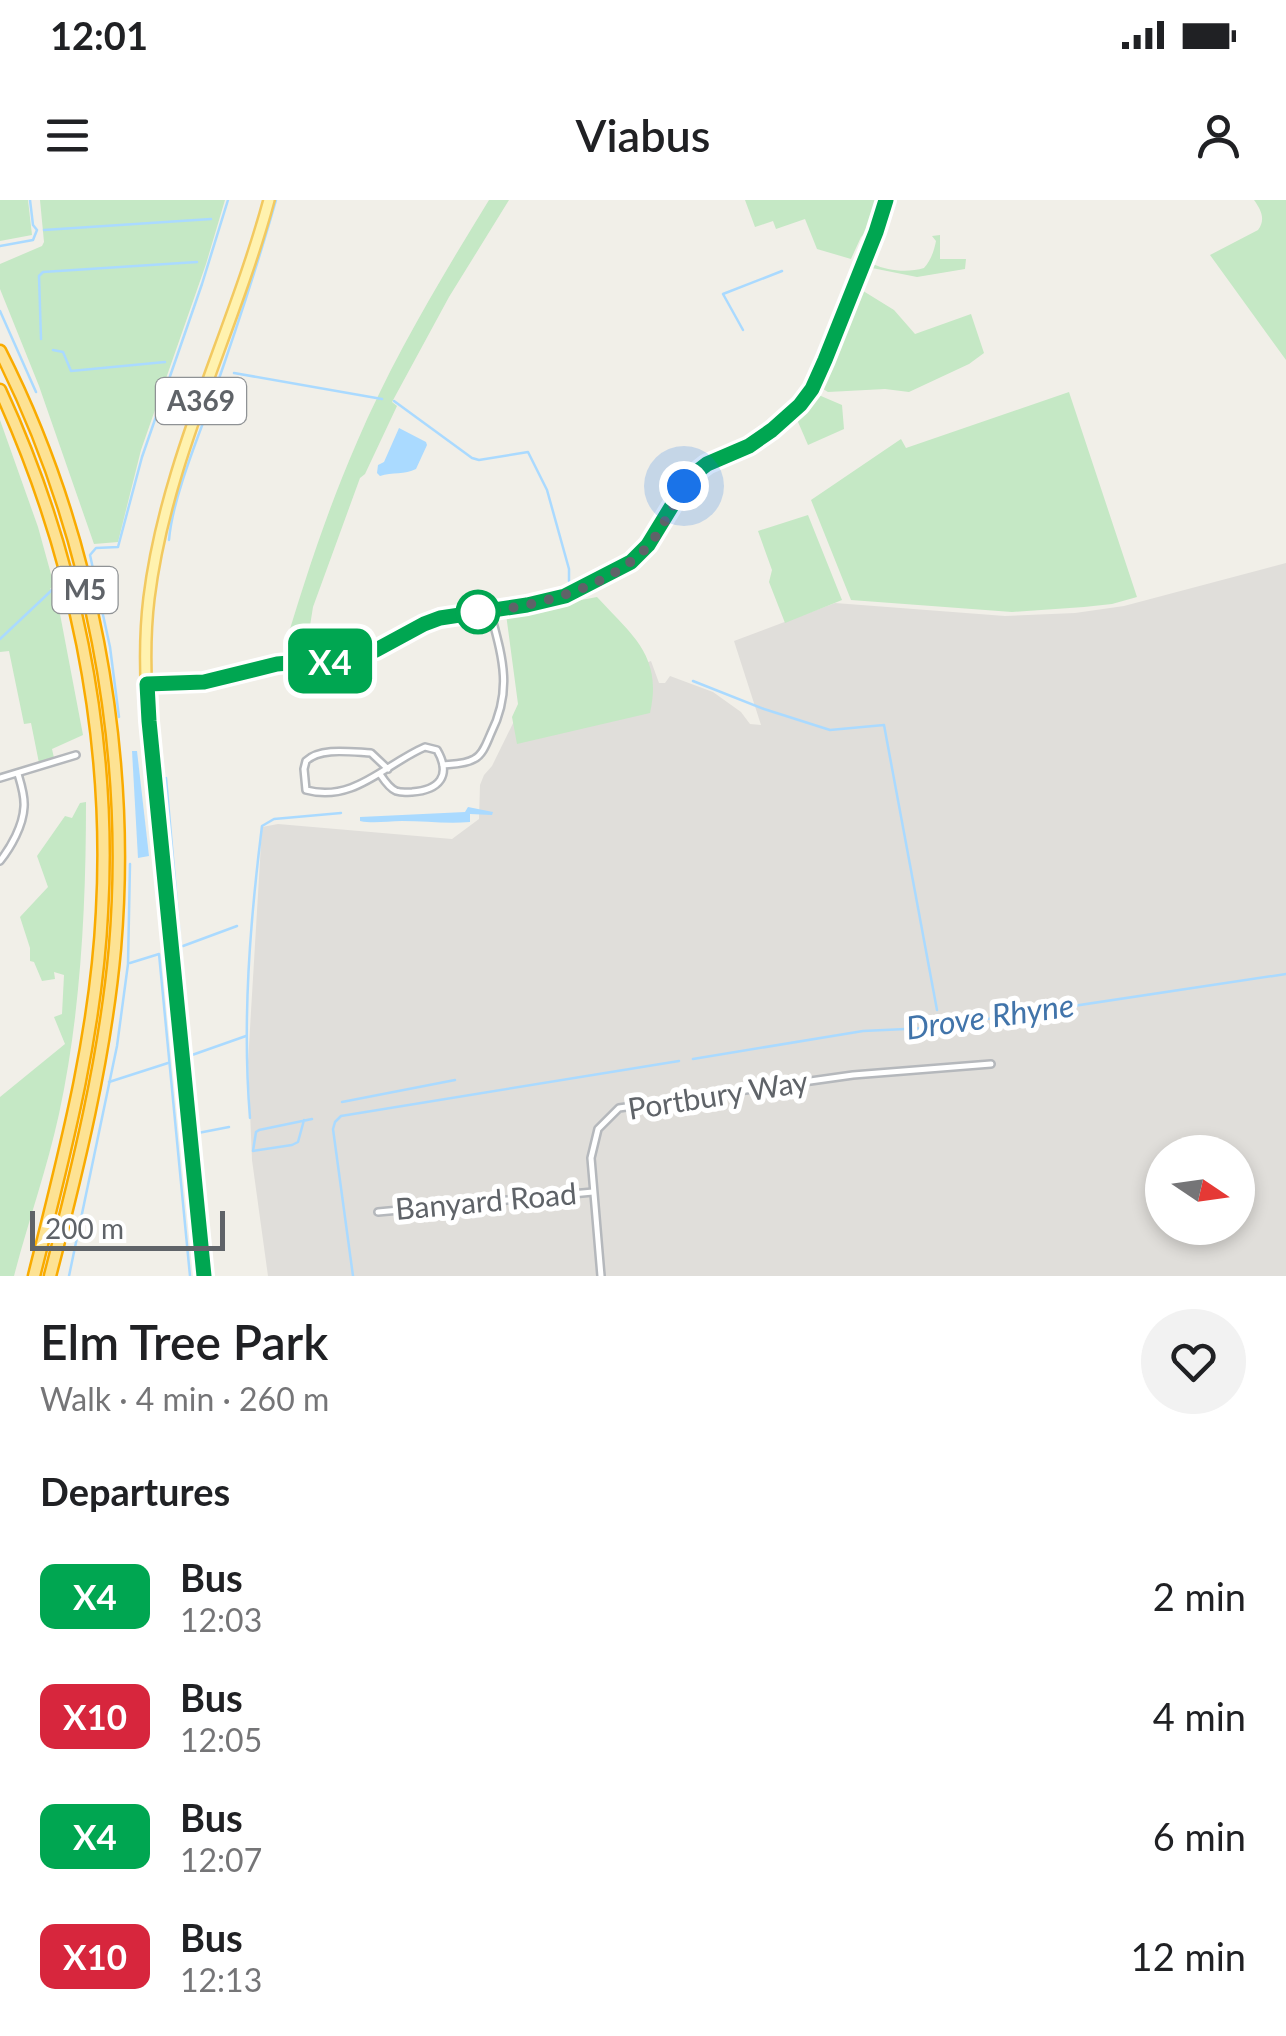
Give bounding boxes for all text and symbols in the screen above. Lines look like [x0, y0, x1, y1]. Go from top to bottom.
text: 12:01 [50, 12, 148, 58]
icon: menu [40, 108, 95, 163]
text: Viabus [576, 108, 710, 162]
icon: person [1191, 108, 1246, 163]
road number: A369 [156, 378, 246, 424]
your location [659, 461, 709, 511]
road number: M5 [52, 567, 118, 613]
unlabelled marker [457, 591, 499, 633]
line badge: X4 [285, 628, 375, 694]
text: X4 [308, 640, 352, 682]
water label: Drove Rhyne [903, 984, 1076, 1047]
street label: Portbury Way [625, 1062, 811, 1126]
north arrow [1145, 1135, 1255, 1245]
map controls [1145, 1135, 1255, 1245]
street label: Banyard Road [394, 1174, 578, 1226]
scale bar [30, 1206, 225, 1250]
text: 200 m [45, 1211, 124, 1245]
button: heart [1141, 1309, 1246, 1414]
text: Elm Tree Park [40, 1313, 328, 1370]
text: Walk · 4 min · 260 m [40, 1379, 329, 1418]
text: Departures [40, 1468, 230, 1514]
text: Bus [180, 1554, 243, 1600]
text: 2 min [1153, 1573, 1246, 1619]
text: X4 [73, 1575, 117, 1617]
text: 12:03 [180, 1600, 262, 1639]
text: Bus [180, 1674, 243, 1720]
text: 4 min [1153, 1693, 1246, 1739]
text: X10 [63, 1695, 127, 1737]
text: 12:05 [180, 1720, 262, 1759]
text: Bus [180, 1794, 243, 1840]
text: 6 min [1153, 1813, 1246, 1859]
text: X4 [73, 1815, 117, 1857]
text: 12:07 [180, 1840, 262, 1879]
text: Bus [180, 1914, 243, 1960]
text: 12 min [1131, 1933, 1246, 1979]
text: X10 [63, 1935, 127, 1977]
text: 12:13 [180, 1960, 262, 1999]

